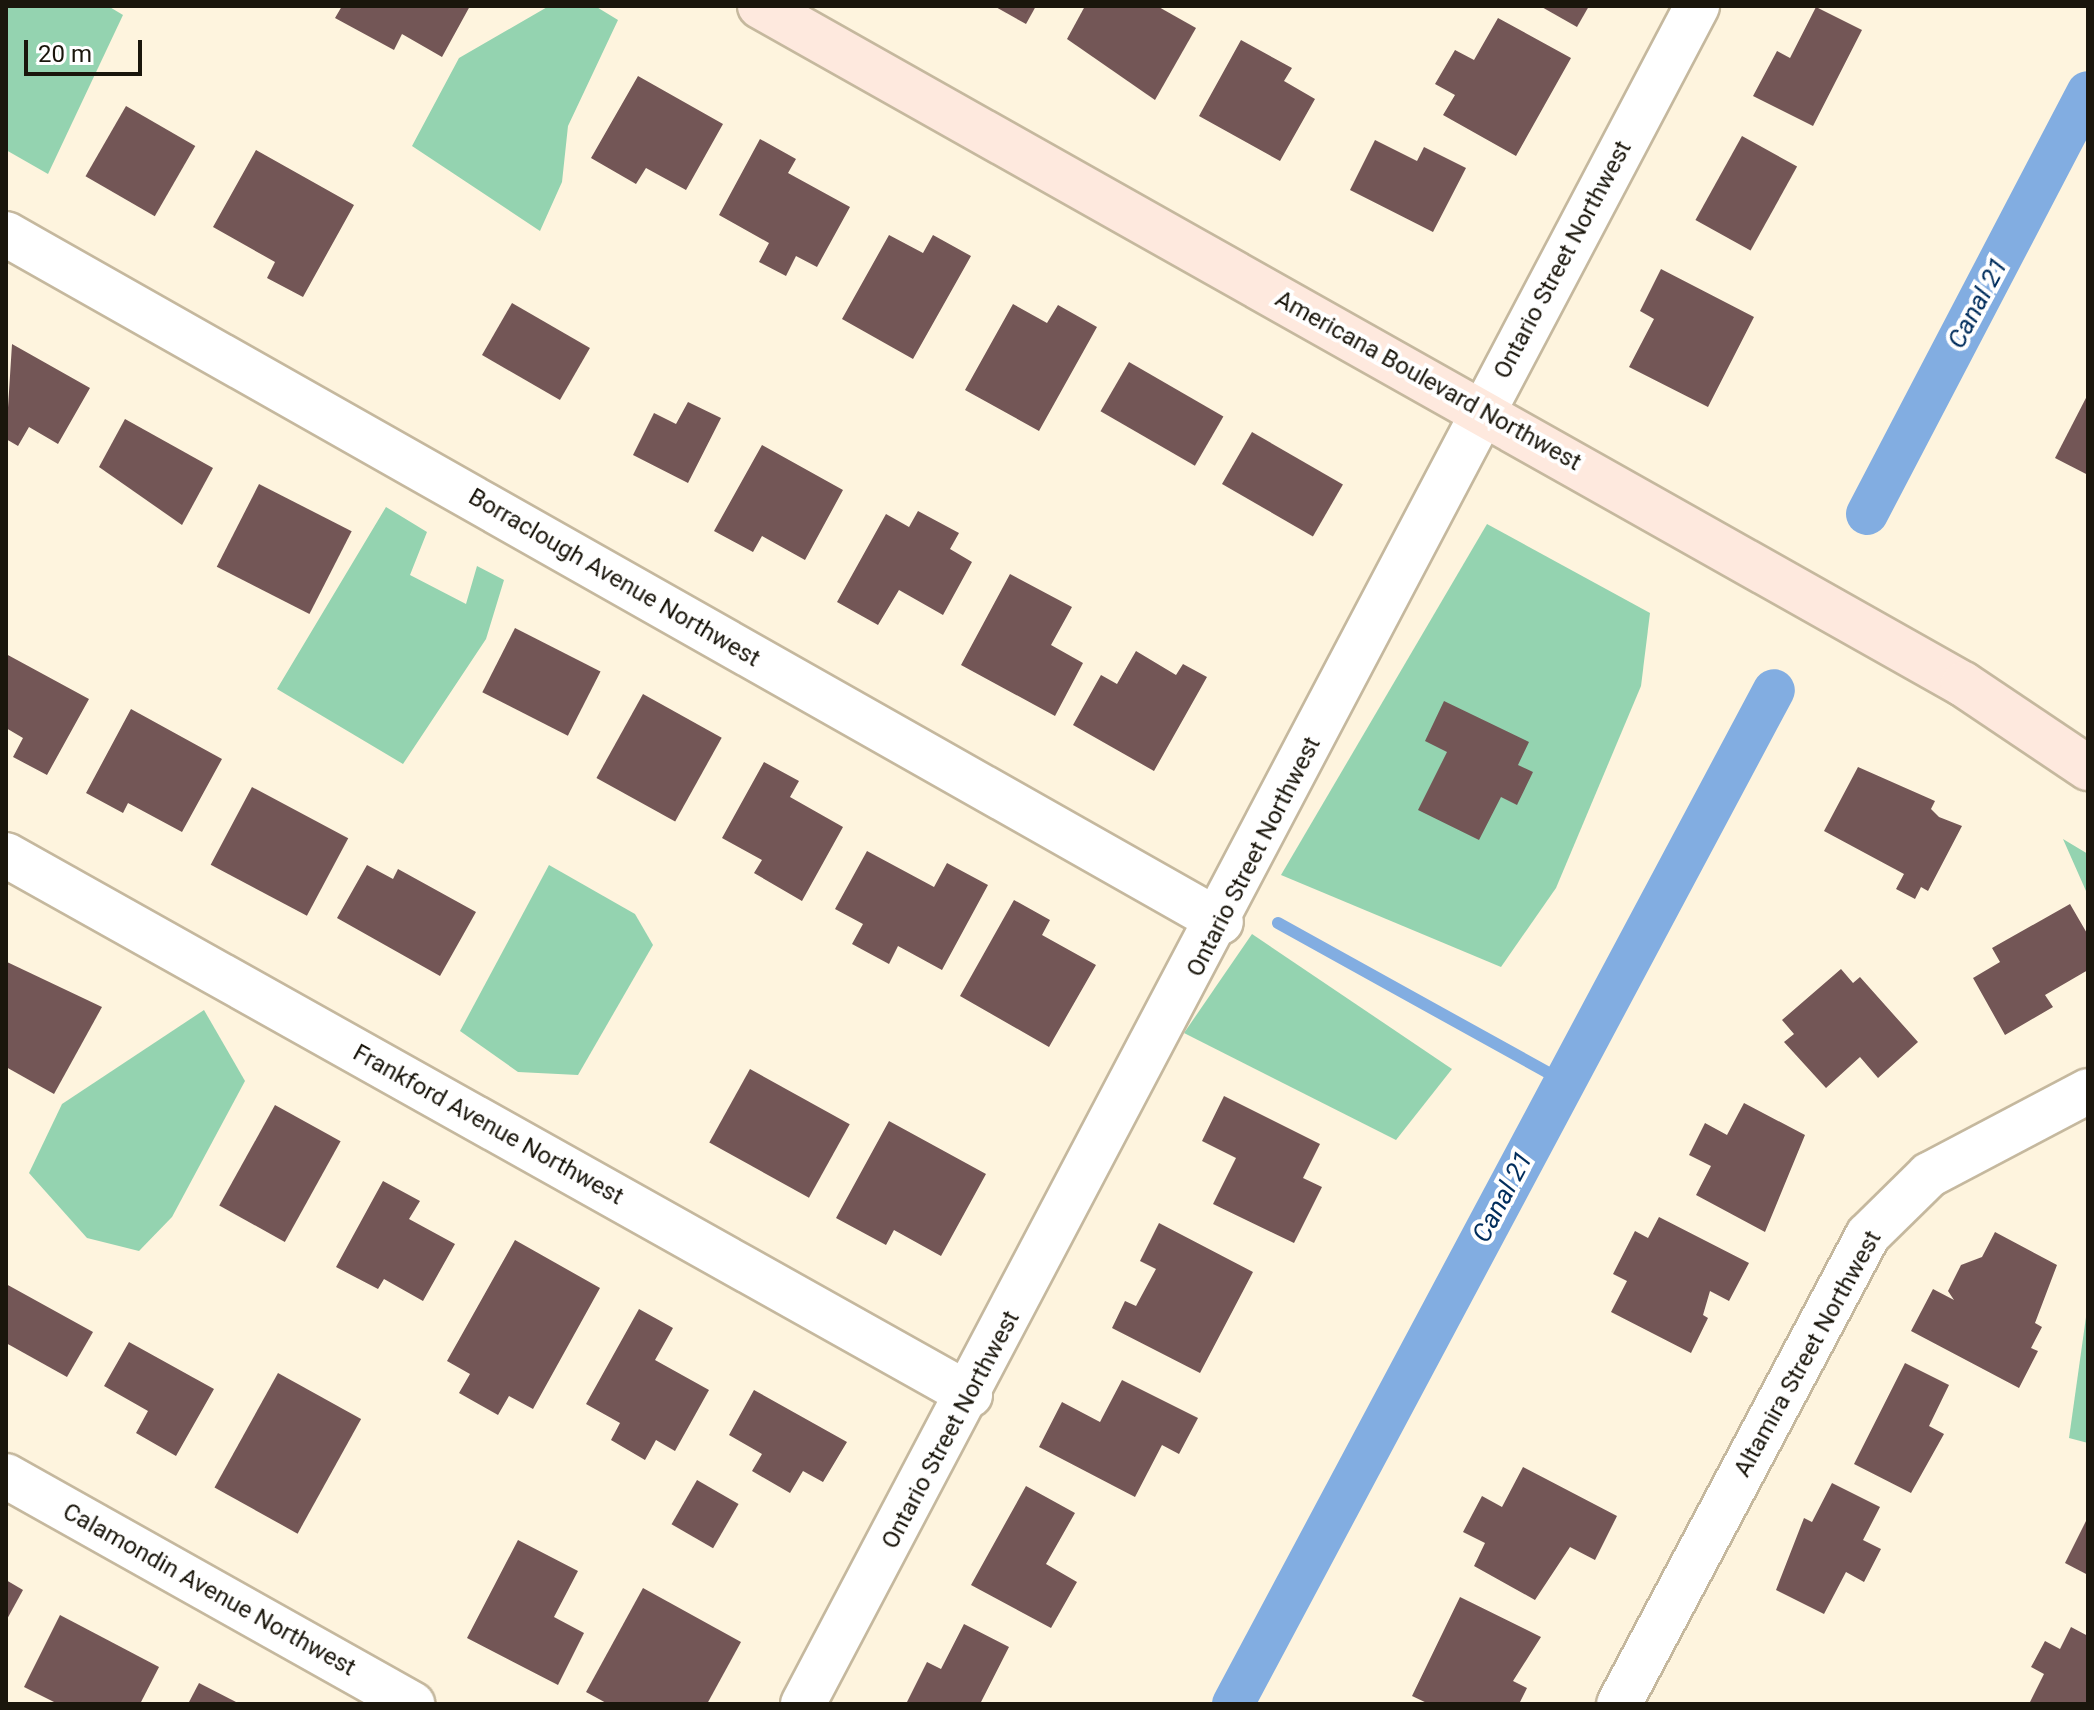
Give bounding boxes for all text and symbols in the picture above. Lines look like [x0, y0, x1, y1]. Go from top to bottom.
scale bar [28, 24, 146, 74]
text: 20 m [38, 40, 92, 68]
street label: Ontario Street Northwest [1488, 136, 1638, 384]
water label: Canal 21 [1941, 252, 2015, 354]
street label: Americana Boulevard Northwest [1270, 285, 1586, 477]
street label: Borraclough Avenue Northwest [463, 483, 765, 673]
street label: Ontario Street Northwest [1181, 732, 1327, 982]
street label: Frankford Avenue Northwest [348, 1039, 628, 1211]
water label: Canal 21 [1466, 1146, 1540, 1248]
street label: Altamira Street Northwest [1728, 1226, 1888, 1482]
street label: Ontario Street Northwest [876, 1306, 1026, 1554]
street label: Calamondin Avenue Northwest [58, 1497, 360, 1683]

